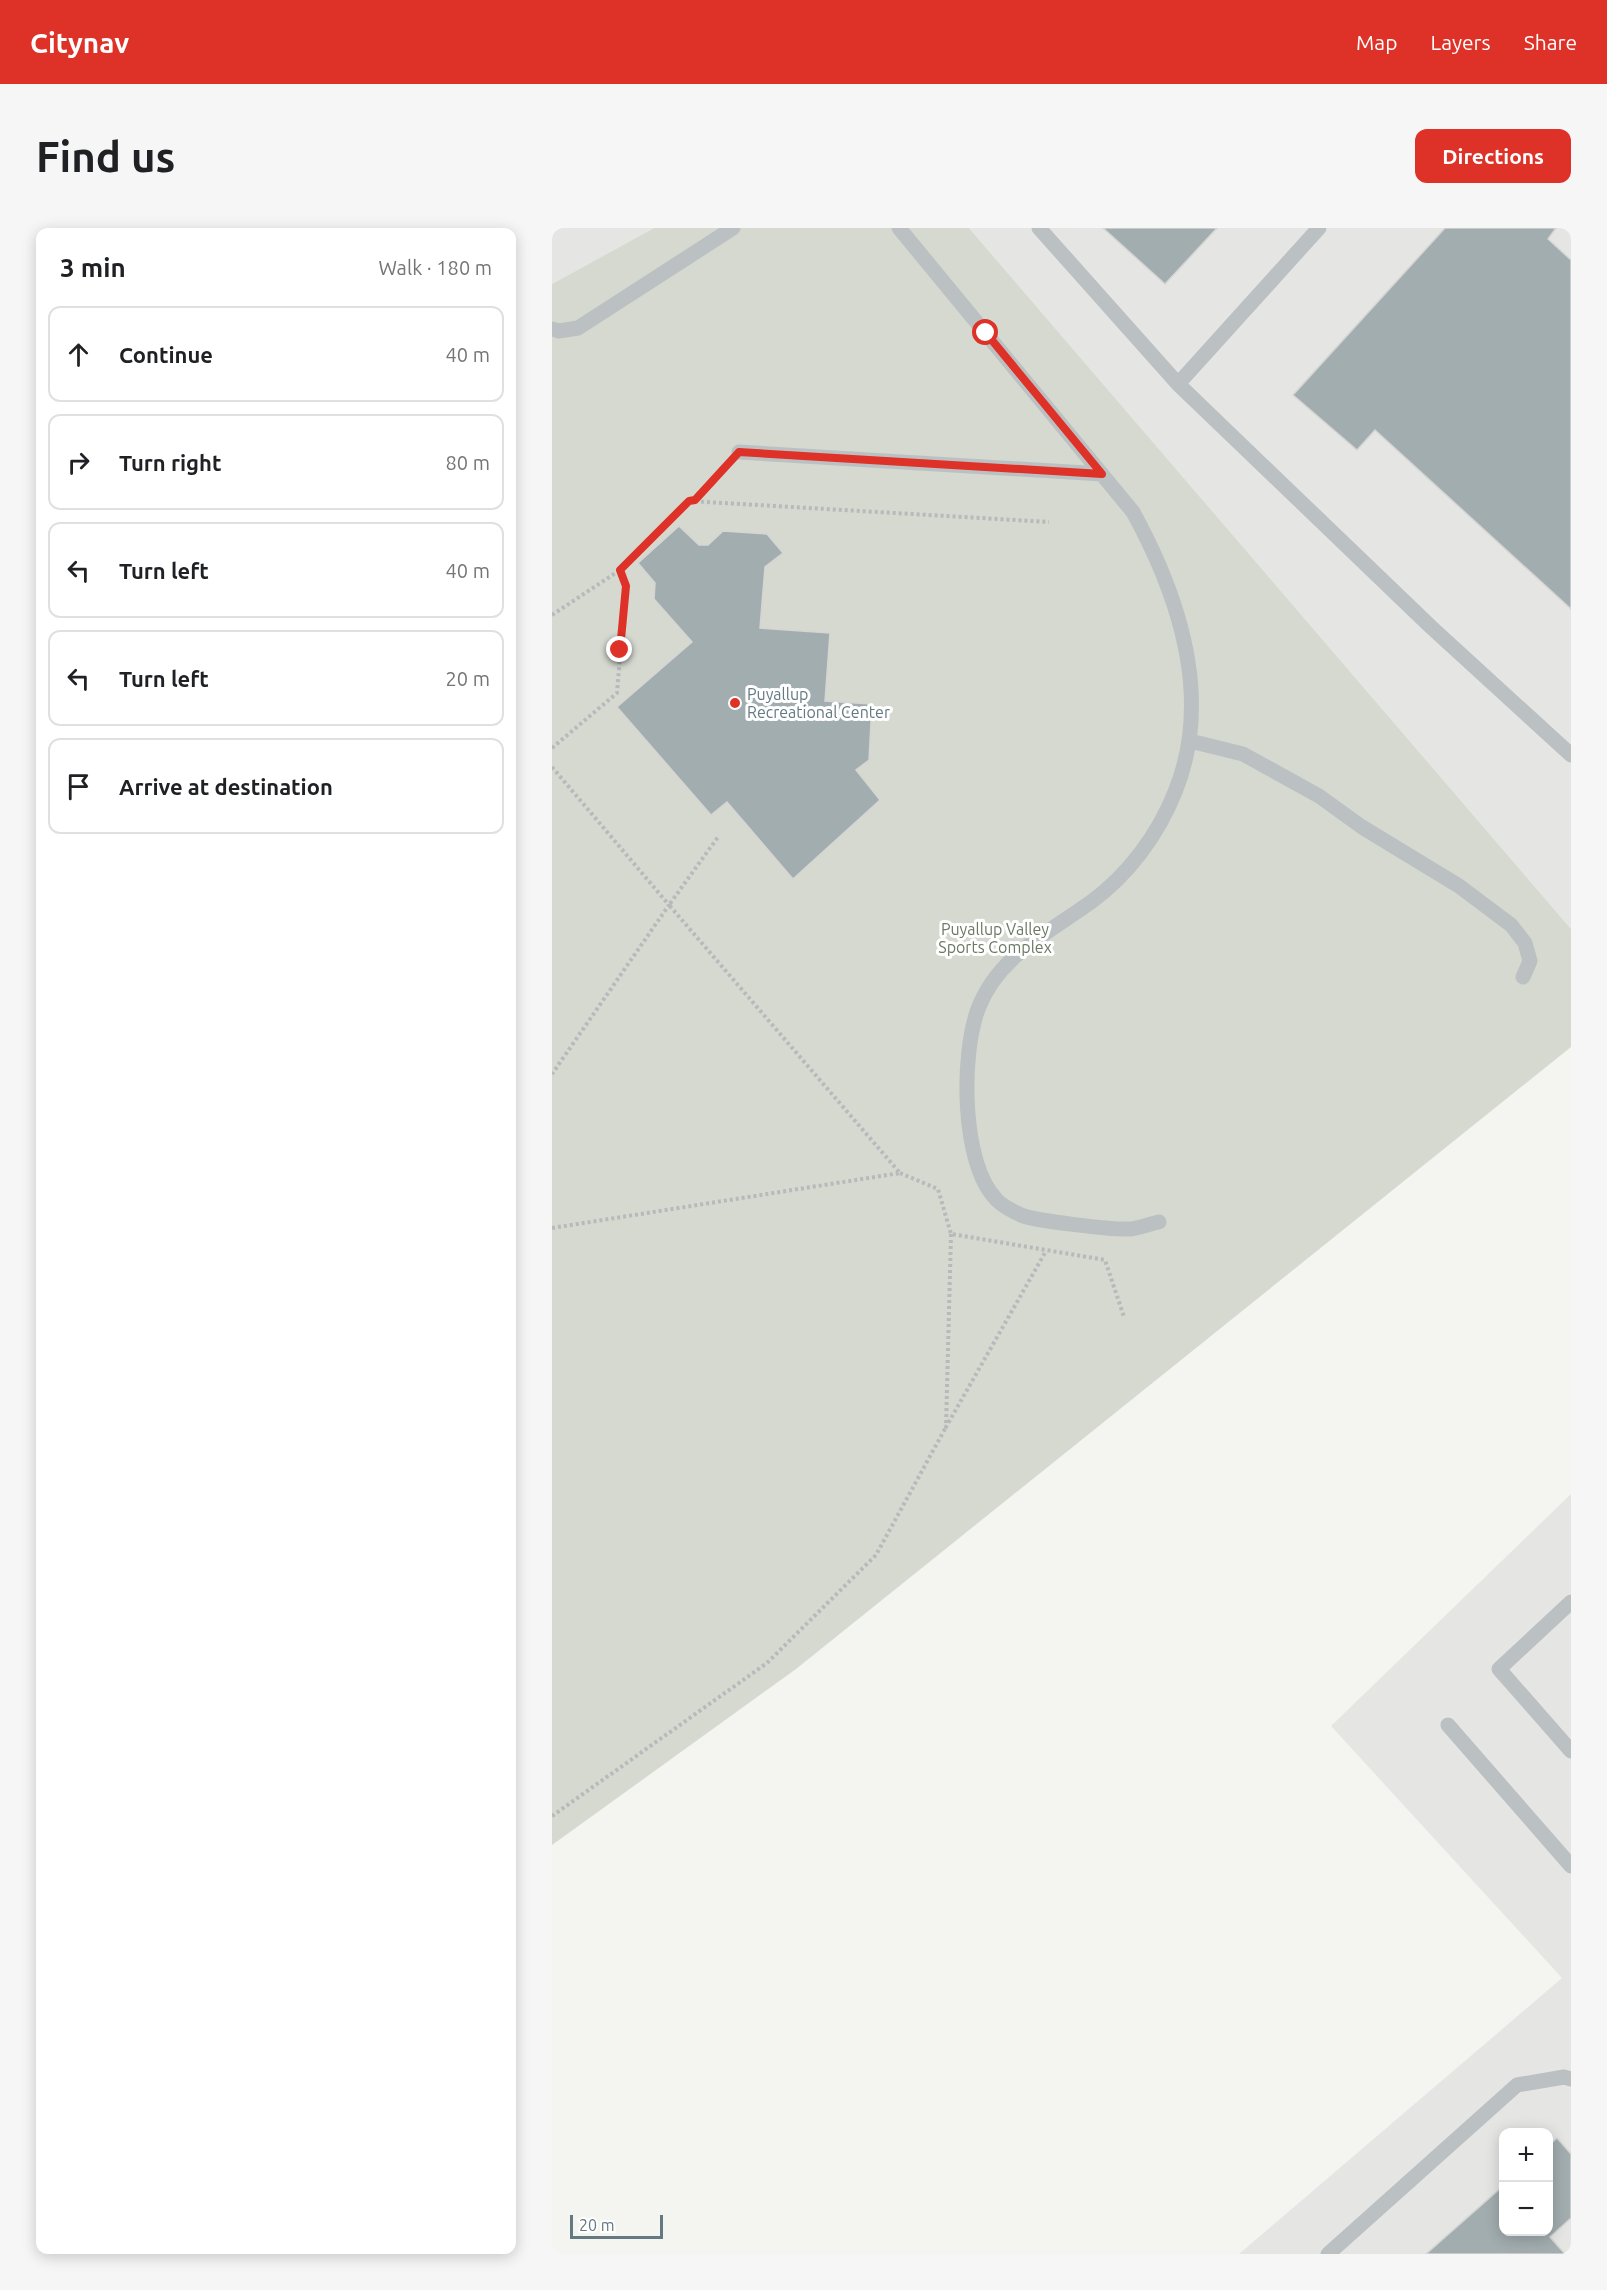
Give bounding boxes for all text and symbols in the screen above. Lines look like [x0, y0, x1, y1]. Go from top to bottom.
text: Citynav [30, 27, 129, 58]
text: Map [1356, 30, 1397, 54]
text: Layers [1430, 30, 1491, 54]
text: Share [1524, 30, 1577, 54]
button: Directions [1415, 129, 1571, 183]
text: Find us [36, 133, 175, 180]
text: 3 min [60, 253, 126, 282]
text: Walk · 180 m [379, 256, 492, 279]
route start [972, 319, 998, 345]
icon: ahead [62, 338, 95, 371]
text: Continue [119, 342, 213, 367]
text: 40 m [446, 343, 490, 366]
icon: right [62, 446, 95, 479]
text: Turn right [119, 450, 221, 475]
text: 80 m [446, 451, 490, 474]
icon: left [62, 554, 95, 587]
text: Turn left [119, 558, 209, 583]
text: 40 m [446, 559, 490, 582]
route end [606, 636, 632, 662]
icon: left [62, 662, 95, 695]
text: Turn left [119, 666, 209, 691]
text: 20 m [446, 667, 490, 690]
place label: Puyallup Recreational Center [747, 685, 890, 721]
marker: Puyallup Recreational Center [728, 696, 742, 710]
icon: arrive [62, 770, 95, 803]
text: Arrive at destination [119, 774, 333, 799]
park label: Puyallup Valley Sports Complex [938, 920, 1052, 956]
map controls [1499, 2128, 1553, 2236]
button: + [1499, 2128, 1553, 2182]
button: − [1499, 2182, 1553, 2236]
scale bar [570, 2212, 663, 2240]
text: 20 m [579, 2216, 615, 2234]

